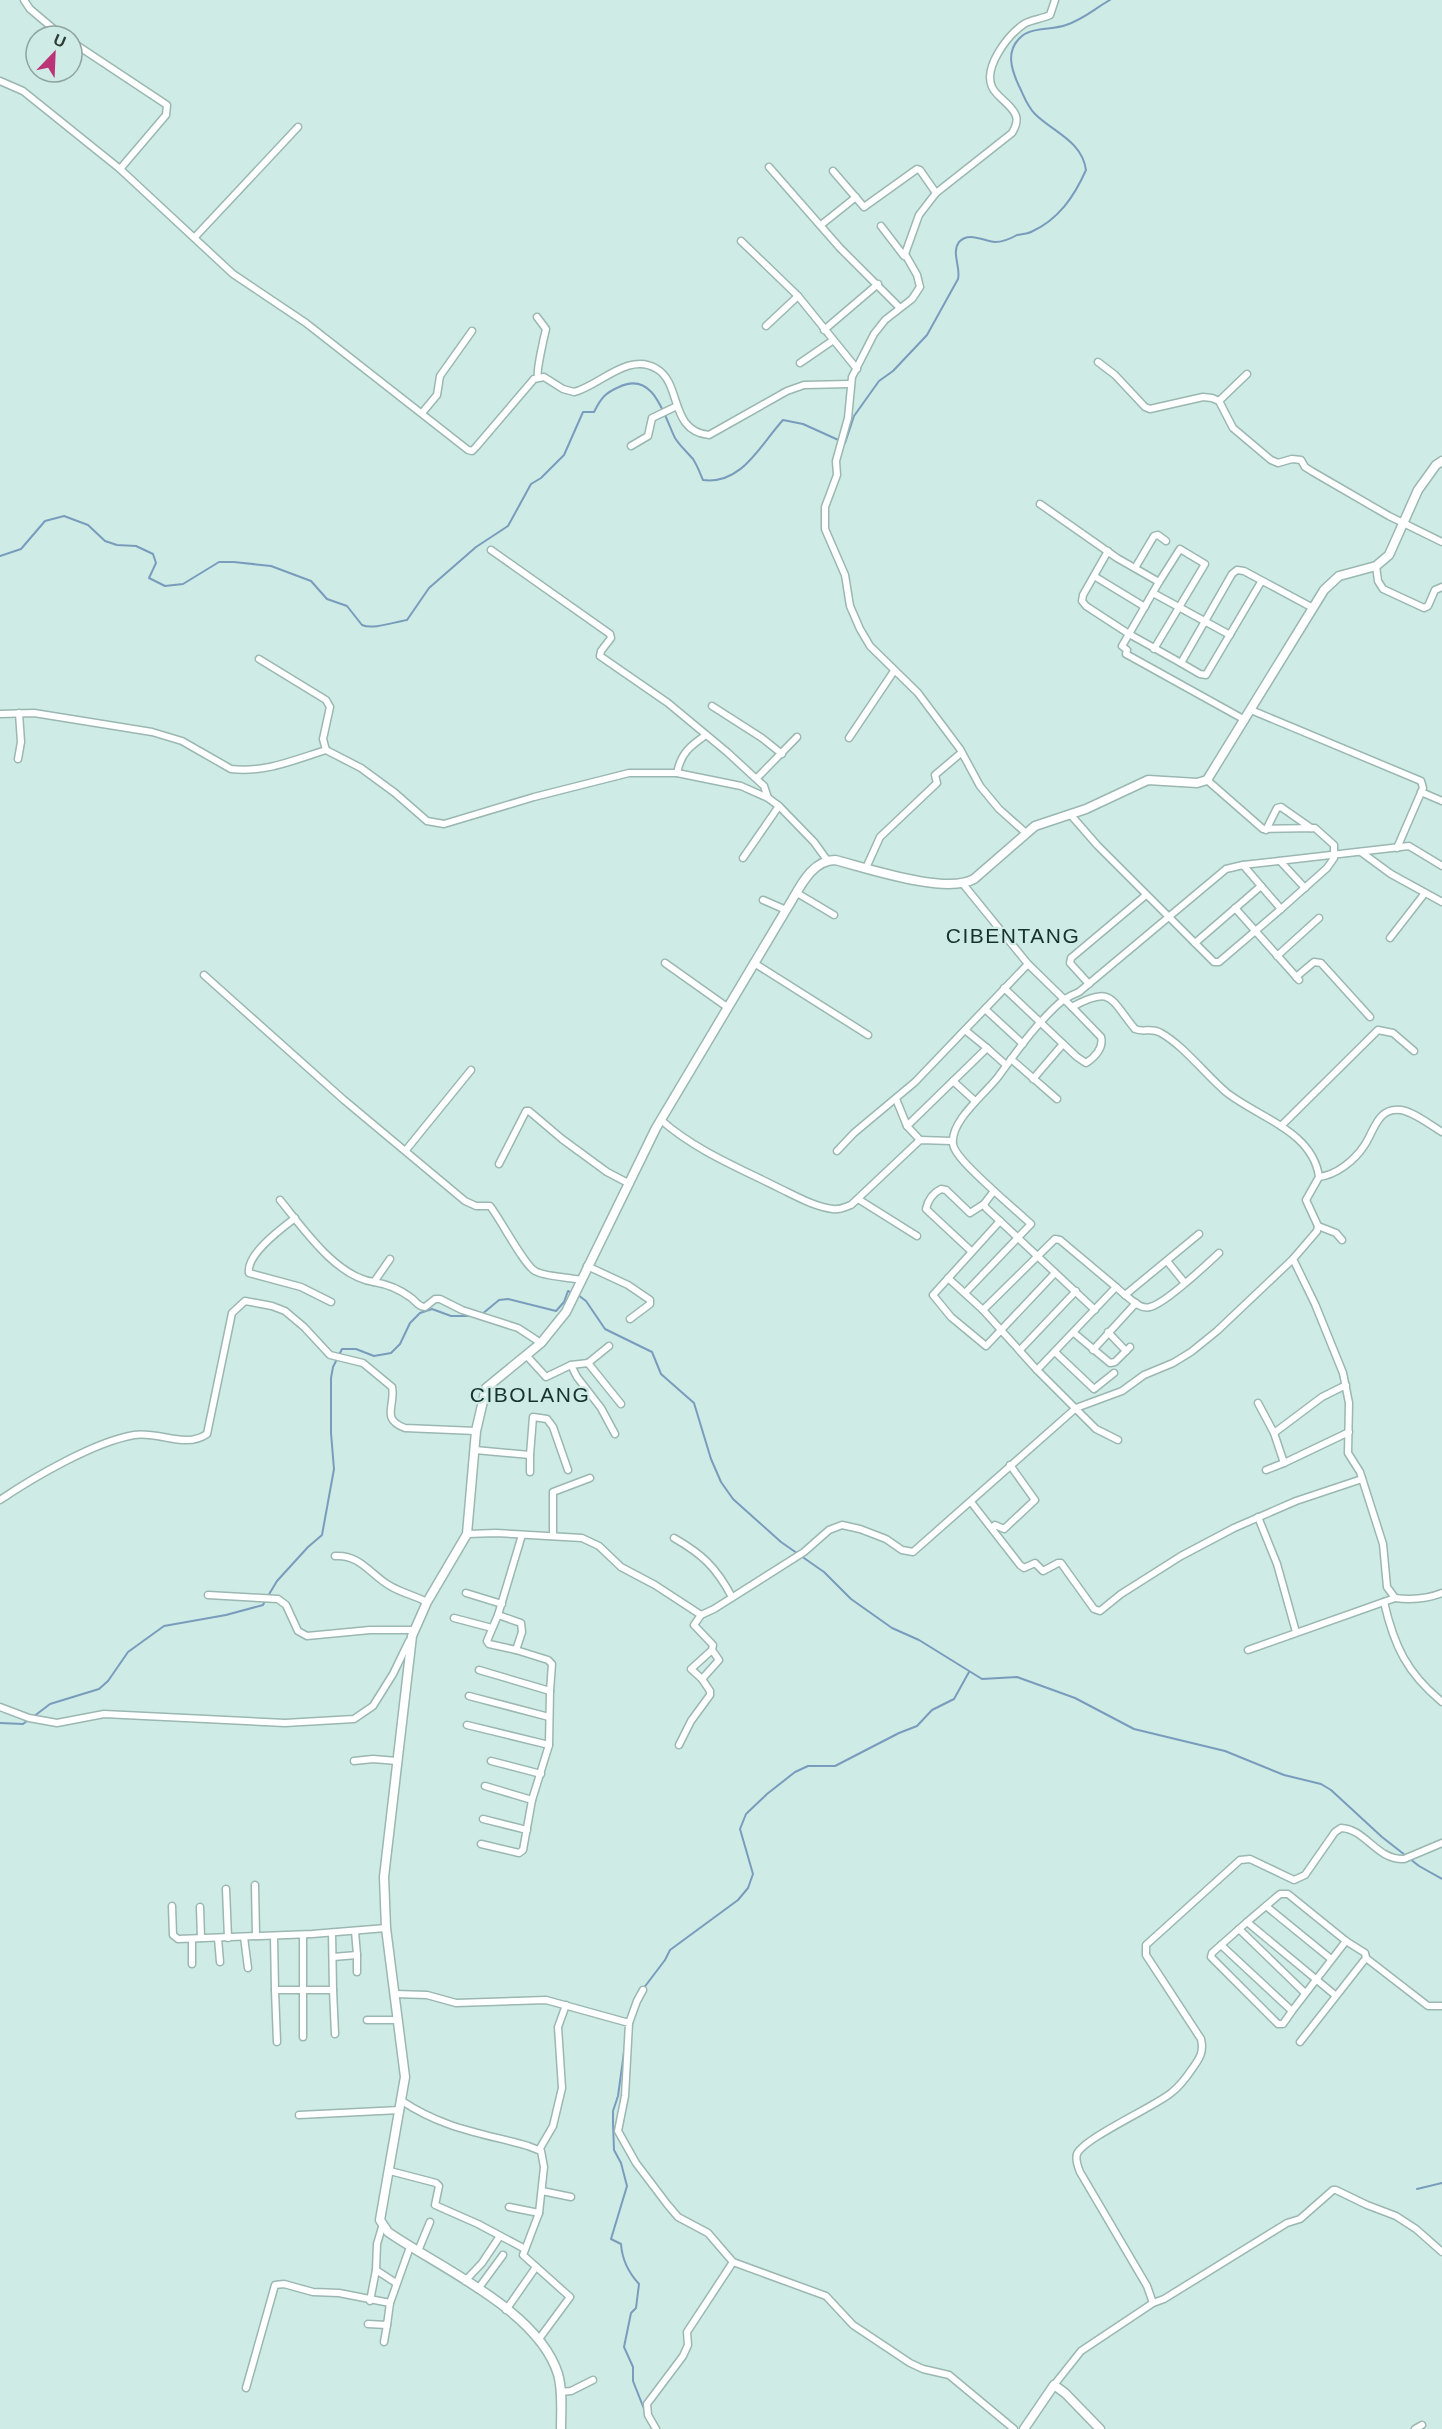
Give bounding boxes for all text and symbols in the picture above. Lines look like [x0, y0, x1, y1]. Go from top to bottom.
north arrow [24, 24, 84, 84]
text: U [51, 31, 68, 51]
district label: CIBENTANG [946, 924, 1080, 947]
district label: CIBOLANG [470, 1383, 590, 1406]

